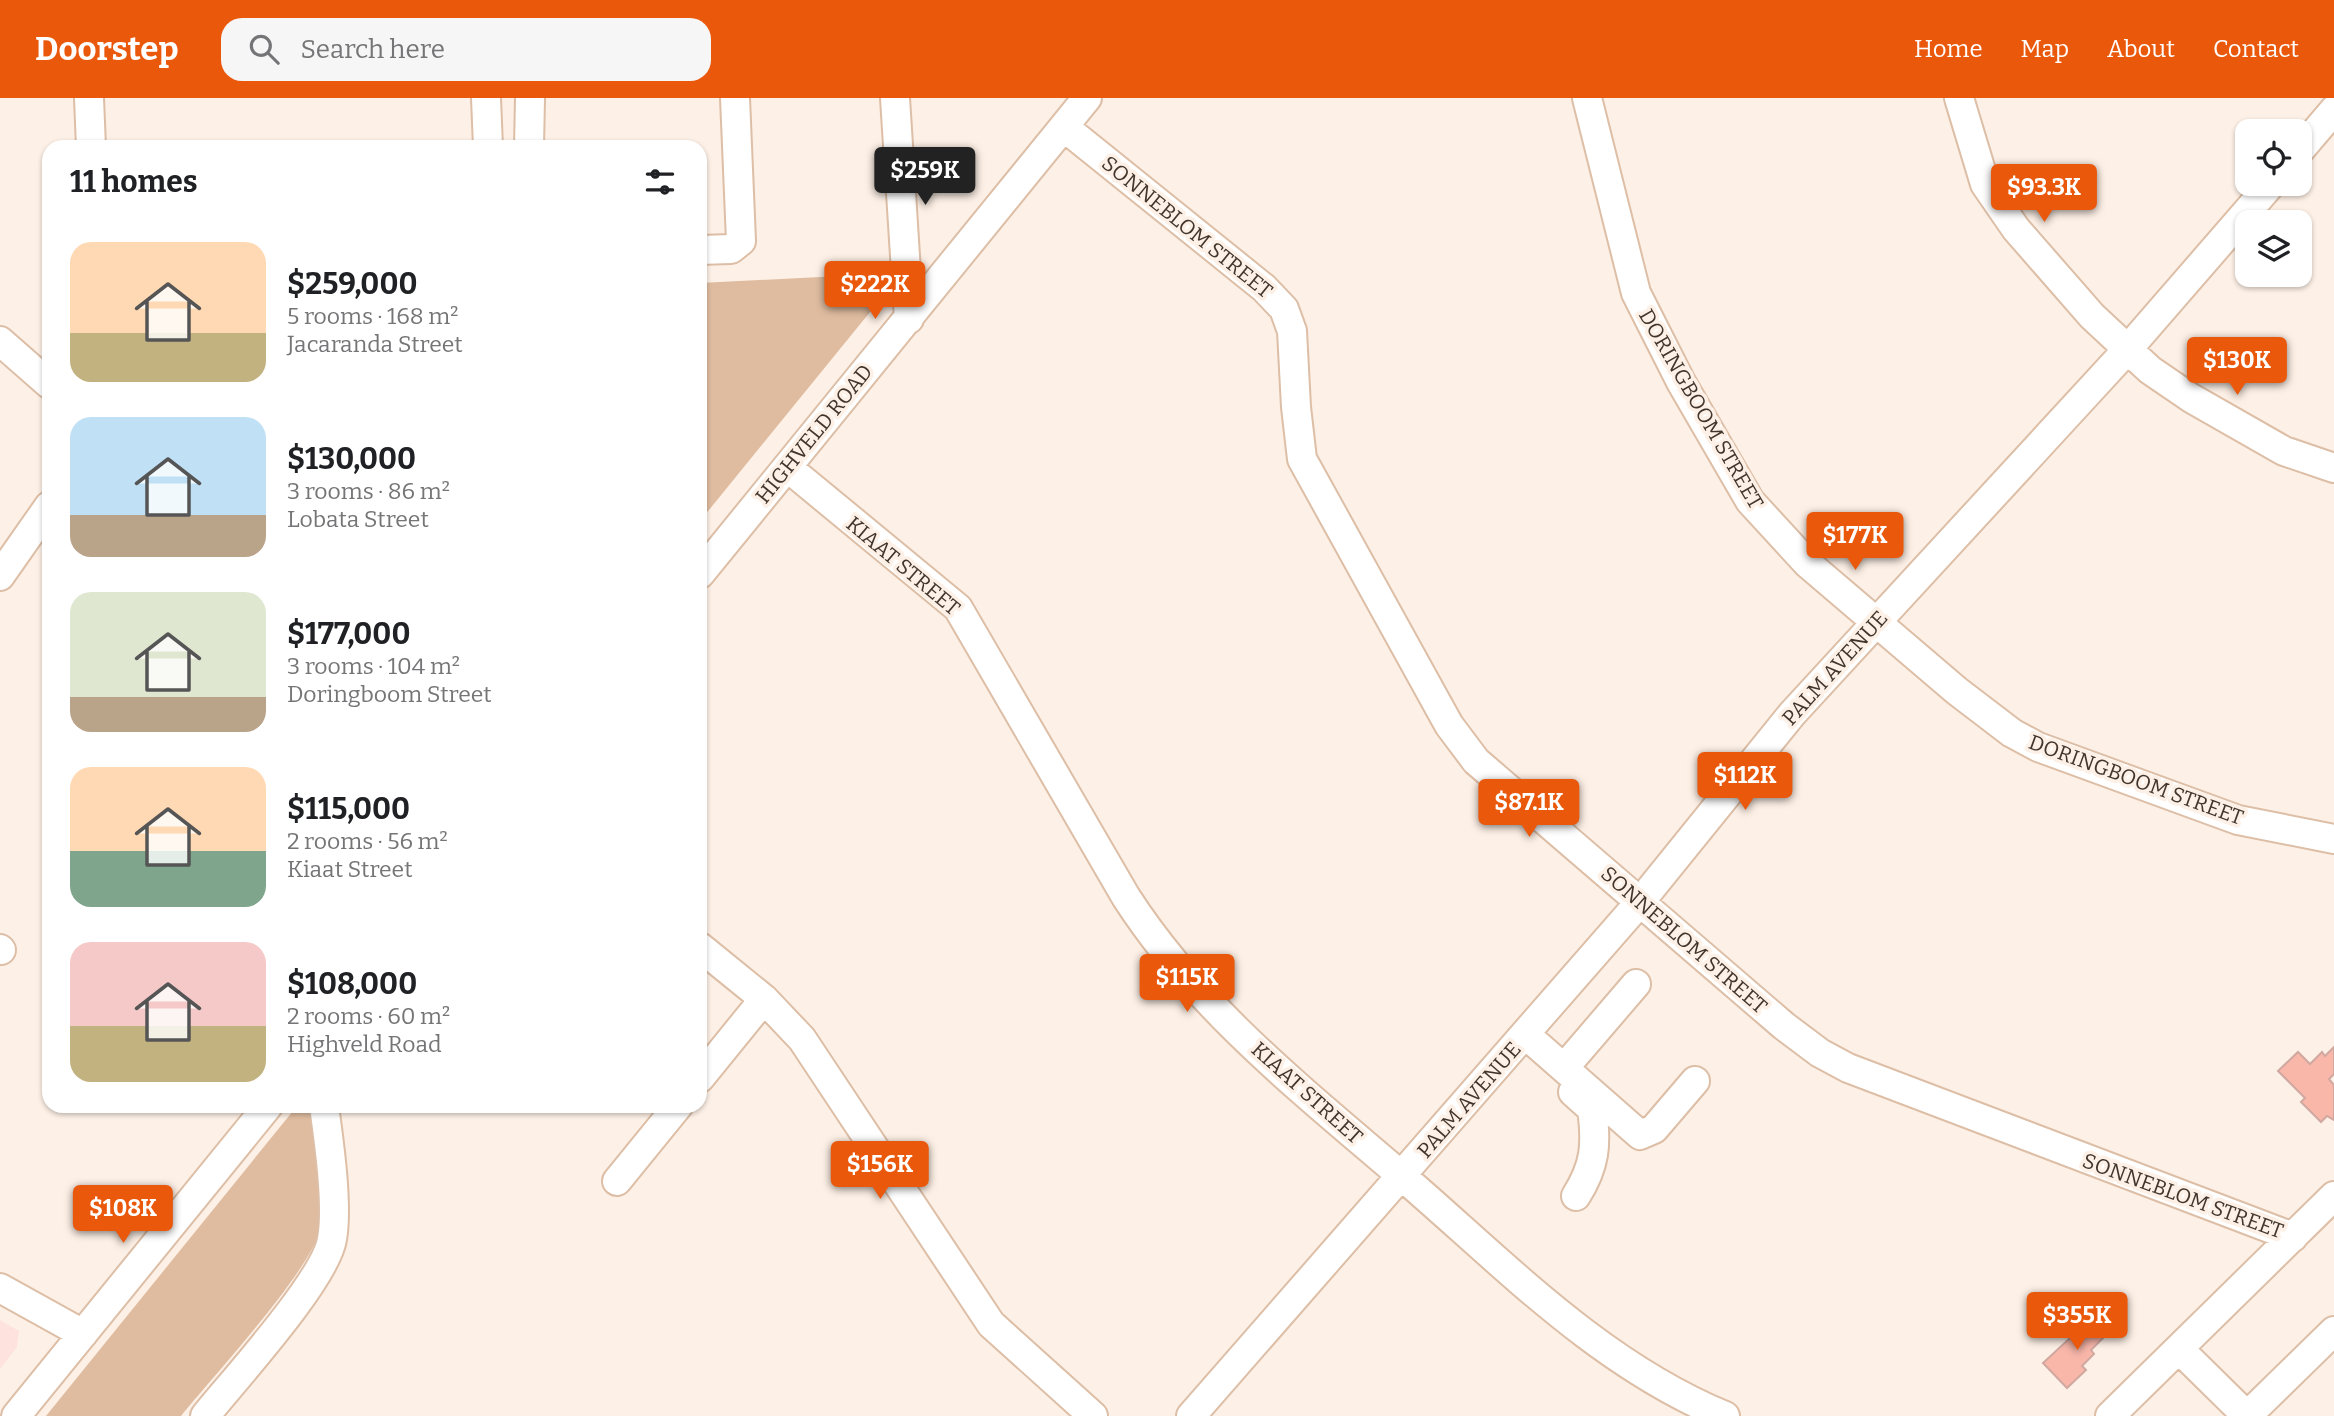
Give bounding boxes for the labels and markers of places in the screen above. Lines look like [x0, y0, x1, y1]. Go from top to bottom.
pin: $259K [876, 148, 974, 207]
pin: $93.3K [1987, 164, 2101, 224]
pin: $222K [826, 262, 924, 321]
pin: $130K [2188, 338, 2286, 397]
pin: $177K [1806, 512, 1904, 572]
pin: $112K [1696, 752, 1794, 812]
pin: $87.1K [1472, 780, 1586, 839]
pin: $115K [1138, 954, 1236, 1014]
pin: $156K [831, 1142, 929, 1201]
pin: $108K [74, 1186, 172, 1245]
pin: $355K [2028, 1292, 2126, 1352]

